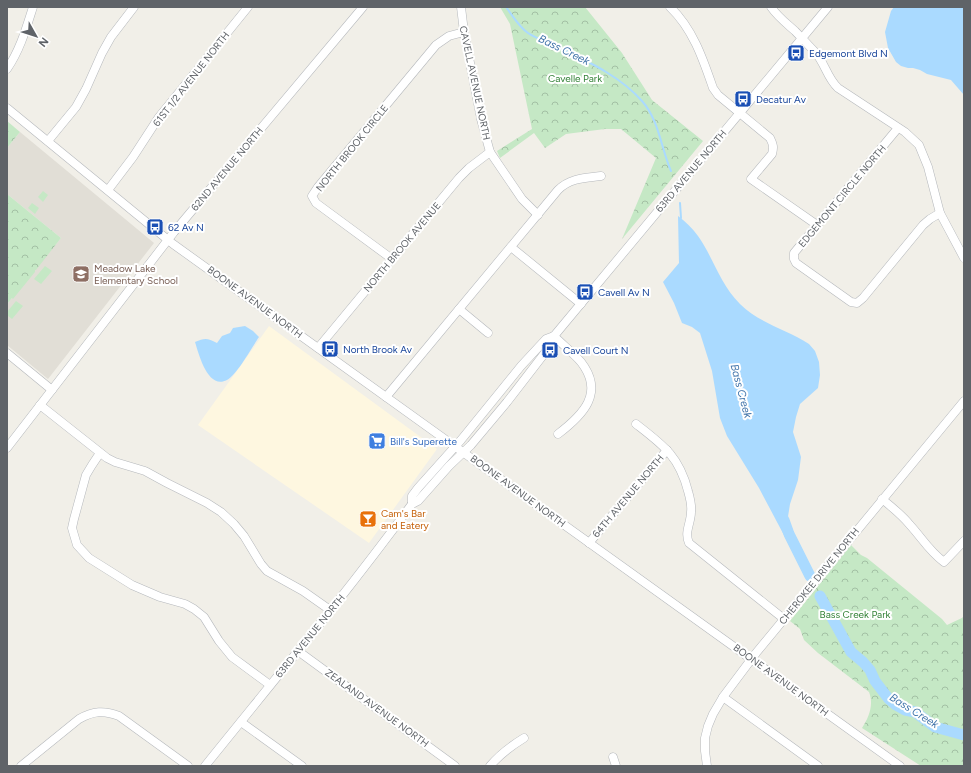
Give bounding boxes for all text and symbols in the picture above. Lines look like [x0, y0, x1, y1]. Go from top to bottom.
north arrow [16, 16, 56, 56]
street label: CAVELL AVENUE NORTH [457, 25, 493, 141]
street label: 61ST 1/2 AVENUE NORTH [150, 29, 232, 129]
water label: Bass Creek [536, 32, 592, 68]
text: N [36, 35, 51, 49]
bus stop icon: Edgemont Blvd N [786, 43, 806, 63]
place label: Edgemont Blvd N [809, 47, 888, 60]
park label: Cavelle Park [548, 72, 602, 85]
bus stop icon: Decatur Av [733, 89, 753, 109]
place label: Decatur Av [756, 93, 807, 106]
street label: NORTH BROOK CIRCLE [313, 102, 391, 194]
street label: 62ND AVENUE NORTH [188, 124, 266, 214]
street label: 63RD AVENUE NORTH [653, 127, 729, 215]
street label: EDGEMONT CIRCLE NORTH [795, 142, 889, 250]
street label: NORTH BROOK AVENUE [361, 199, 444, 295]
bus stop icon: 62 Av N [145, 217, 165, 237]
place label: 62 Av N [168, 221, 204, 234]
place label: Meadow Lake Elementary School [94, 262, 178, 287]
street label: BOONE AVENUE NORTH [205, 263, 305, 341]
school or university icon: Meadow Lake Elementary School [71, 264, 91, 284]
bus stop icon: Cavell Av N [575, 282, 595, 302]
place label: Cavell Av N [598, 286, 650, 299]
bus stop icon: North Brook Av [320, 339, 340, 359]
bus stop icon: Cavell Court N [540, 340, 560, 360]
place label: North Brook Av [343, 343, 413, 356]
place label: Cavell Court N [563, 344, 629, 357]
water label: Bass Creek [728, 363, 755, 420]
supermarket icon: Bill's Superette [367, 431, 387, 451]
place label: Bill's Superette [390, 435, 457, 448]
street label: BOONE AVENUE NORTH [468, 452, 568, 530]
street label: 64TH AVENUE NORTH [589, 452, 667, 540]
place label: Cam's Bar and Eatery [381, 507, 430, 532]
bar icon: Cam's Bar and Eatery [358, 509, 378, 529]
street label: CHEROKEE DRIVE NORTH [776, 525, 862, 627]
street label: 63RD AVENUE NORTH [272, 592, 348, 680]
park label: Bass Creek Park [820, 608, 891, 621]
street label: BOONE AVENUE NORTH [731, 641, 831, 719]
street label: ZEALAND AVENUE NORTH [322, 666, 432, 750]
water label: Bass Creek [887, 691, 941, 732]

